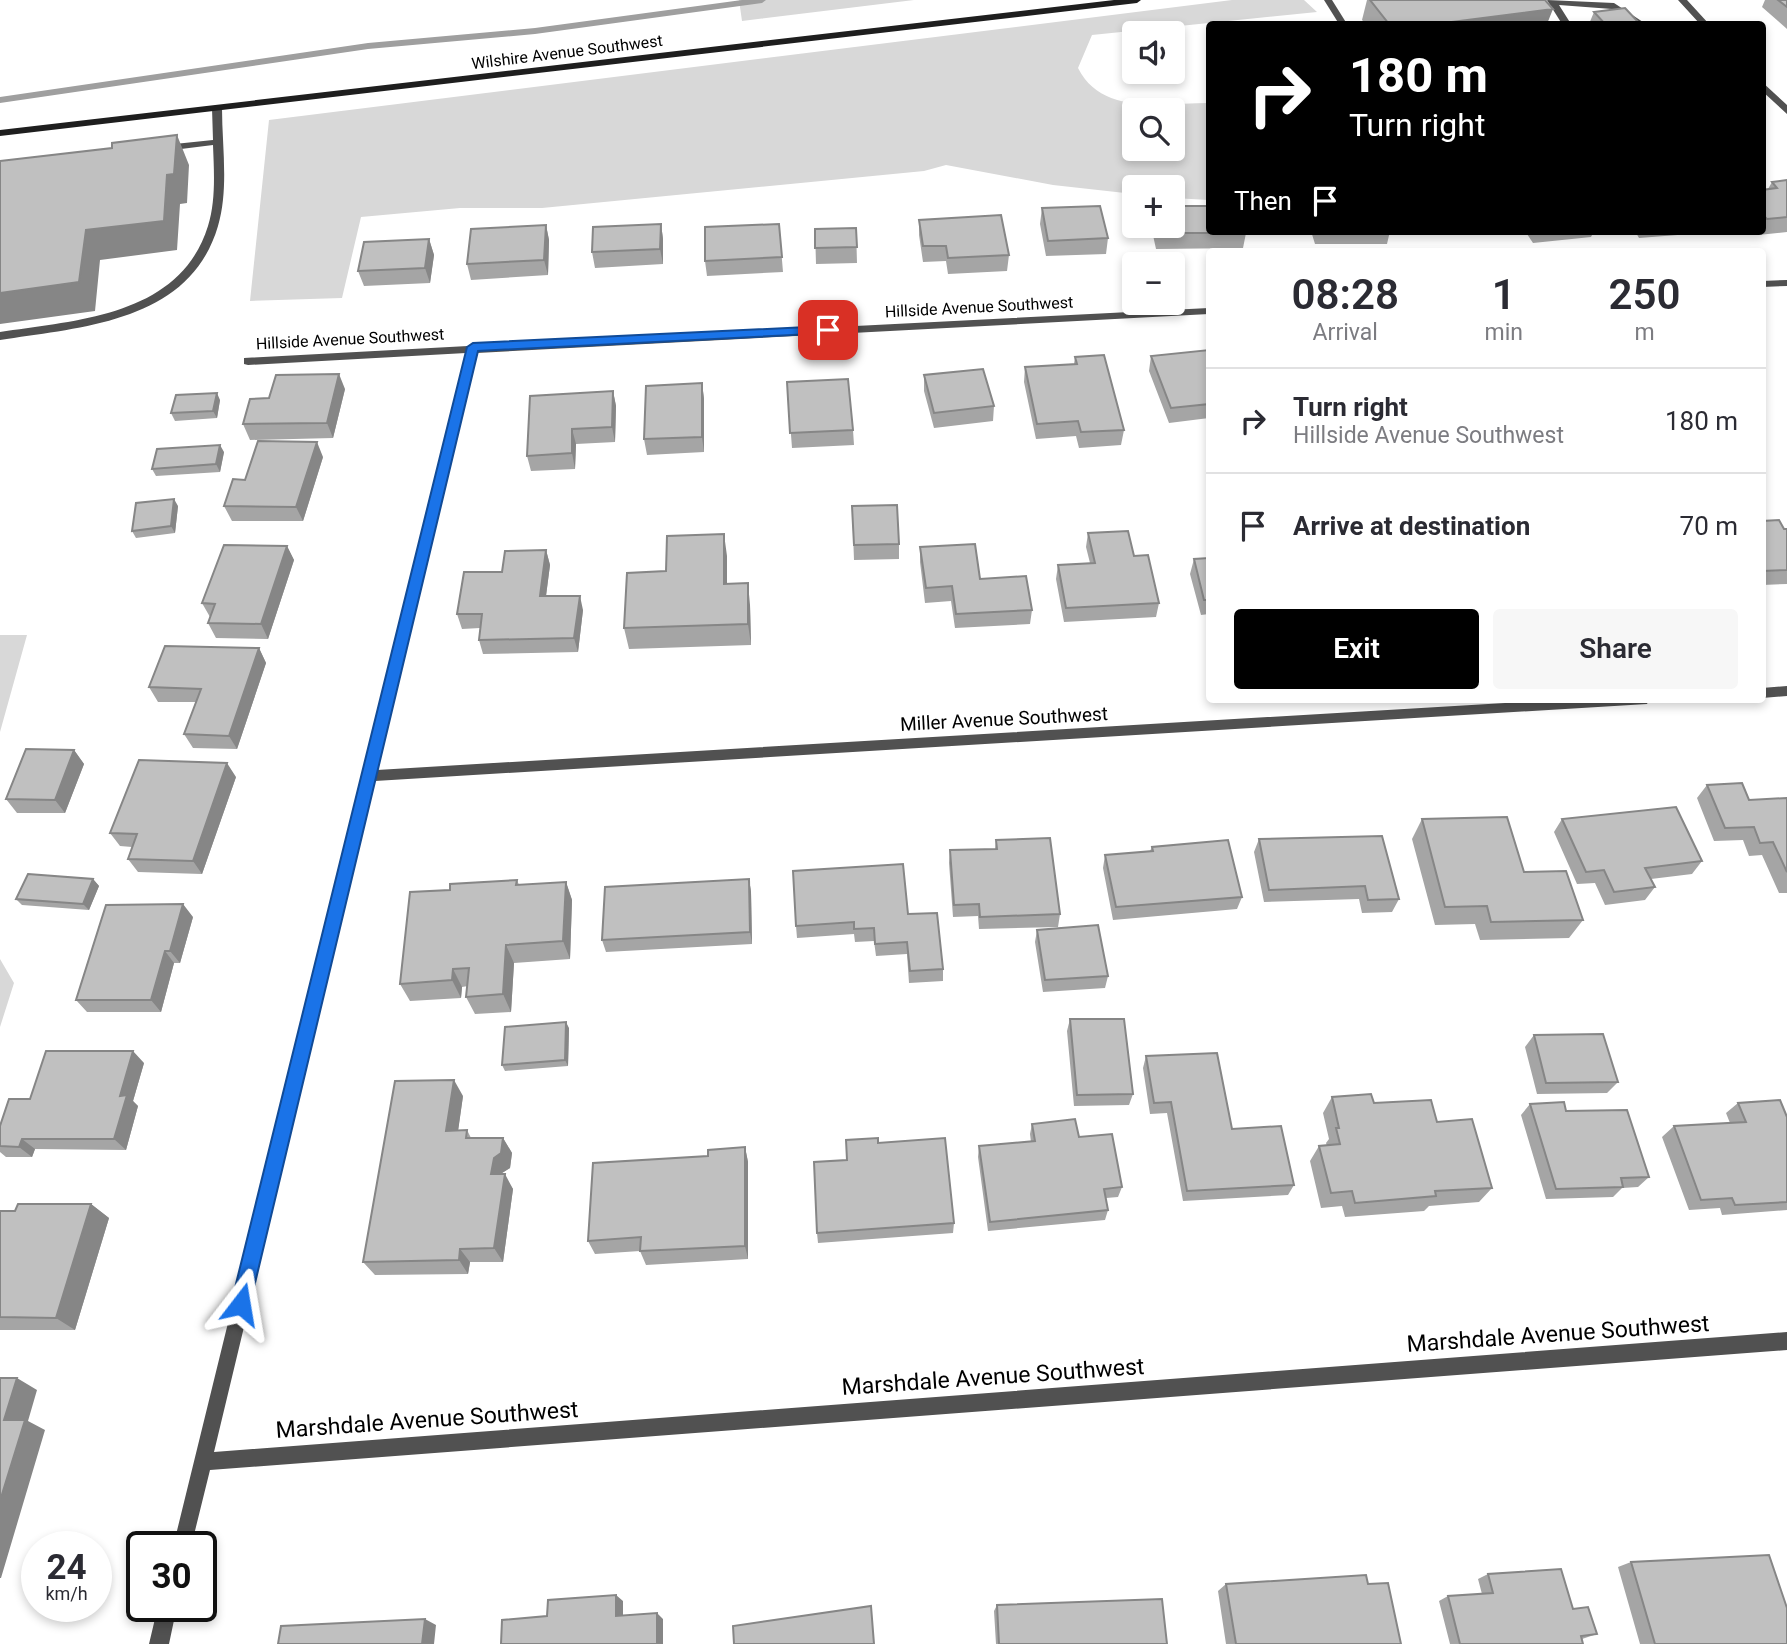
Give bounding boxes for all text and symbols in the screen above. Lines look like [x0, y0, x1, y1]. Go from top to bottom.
map controls [1122, 21, 1185, 315]
button: sound [1122, 21, 1185, 84]
street label: Wilshire Avenue Southwest [470, 31, 664, 73]
text: 180 m [1349, 47, 1488, 104]
icon: right [1234, 49, 1325, 140]
button: search [1122, 98, 1185, 161]
text: Turn right [1349, 106, 1485, 144]
button: + [1122, 175, 1185, 238]
icon: arrive [1306, 182, 1344, 220]
text: Then [1234, 186, 1292, 216]
button: − [1122, 252, 1185, 315]
text: 08:28 [1292, 270, 1399, 319]
text: 1 [1492, 270, 1516, 319]
text: 250 [1608, 270, 1680, 319]
street label: Hillside Avenue Southwest [884, 293, 1074, 321]
pin [798, 300, 858, 360]
icon: arrive [809, 311, 847, 349]
text: Arrival [1313, 319, 1378, 346]
text: min [1484, 319, 1523, 346]
text: m [1634, 319, 1655, 346]
street label: Hillside Avenue Southwest [255, 325, 445, 353]
text: Turn right [1293, 392, 1408, 422]
icon: right [1234, 402, 1272, 440]
text: 180 m [1665, 406, 1738, 436]
text: Hillside Avenue Southwest [1293, 422, 1564, 449]
icon: arrive [1234, 507, 1272, 545]
text: Arrive at destination [1293, 511, 1530, 541]
text: 70 m [1680, 511, 1738, 541]
button: Exit [1234, 609, 1479, 689]
button: Share [1493, 609, 1738, 689]
street label: Miller Avenue Southwest [899, 702, 1109, 736]
position arrow [204, 1267, 278, 1341]
street label: Marshdale Avenue Southwest [1406, 1310, 1710, 1358]
street label: Marshdale Avenue Southwest [841, 1353, 1145, 1401]
street label: Marshdale Avenue Southwest [275, 1396, 579, 1444]
speed limit sign: 30 [126, 1531, 217, 1622]
text: 24 [46, 1547, 87, 1588]
text: km/h [45, 1583, 88, 1604]

